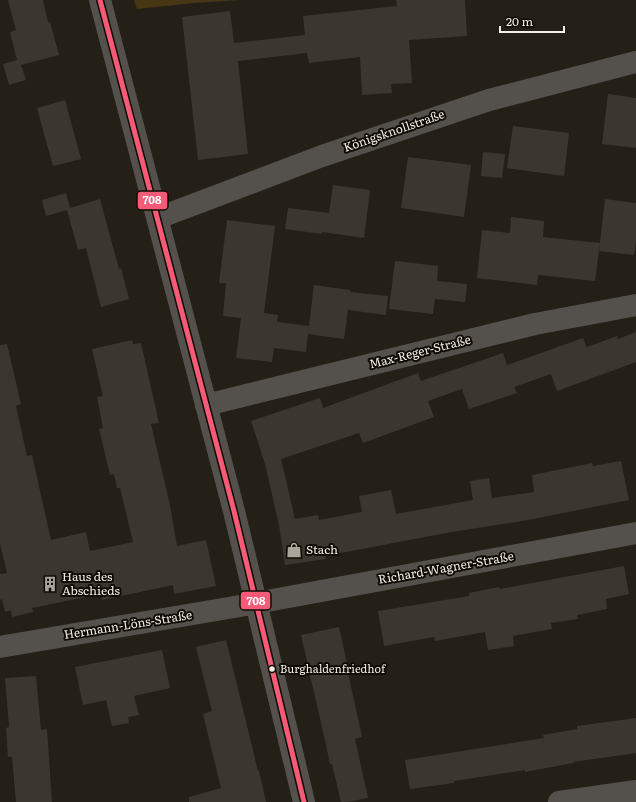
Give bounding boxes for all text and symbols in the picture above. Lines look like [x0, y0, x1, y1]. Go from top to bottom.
scale bar [500, 8, 564, 34]
text: 20 m [506, 12, 533, 30]
street label: Königsknollstraße [341, 104, 447, 156]
line badge: 708 [137, 191, 168, 210]
text: 708 [142, 191, 162, 207]
street label: Max-Reger-Straße [367, 330, 472, 372]
place label: Stach [306, 540, 338, 558]
shop icon: Stach [285, 541, 303, 559]
street label: Richard-Wagner-Straße [377, 546, 515, 588]
place label: Haus des Abschieds [62, 567, 121, 599]
building icon: Haus des Abschieds [41, 575, 59, 593]
line badge: 708 [240, 591, 271, 610]
text: 708 [246, 592, 266, 608]
street label: Hermann-Löns-Straße [62, 605, 193, 643]
place label: Burghaldenfriedhof [280, 660, 386, 676]
marker: Burghaldenfriedhof [267, 664, 277, 674]

